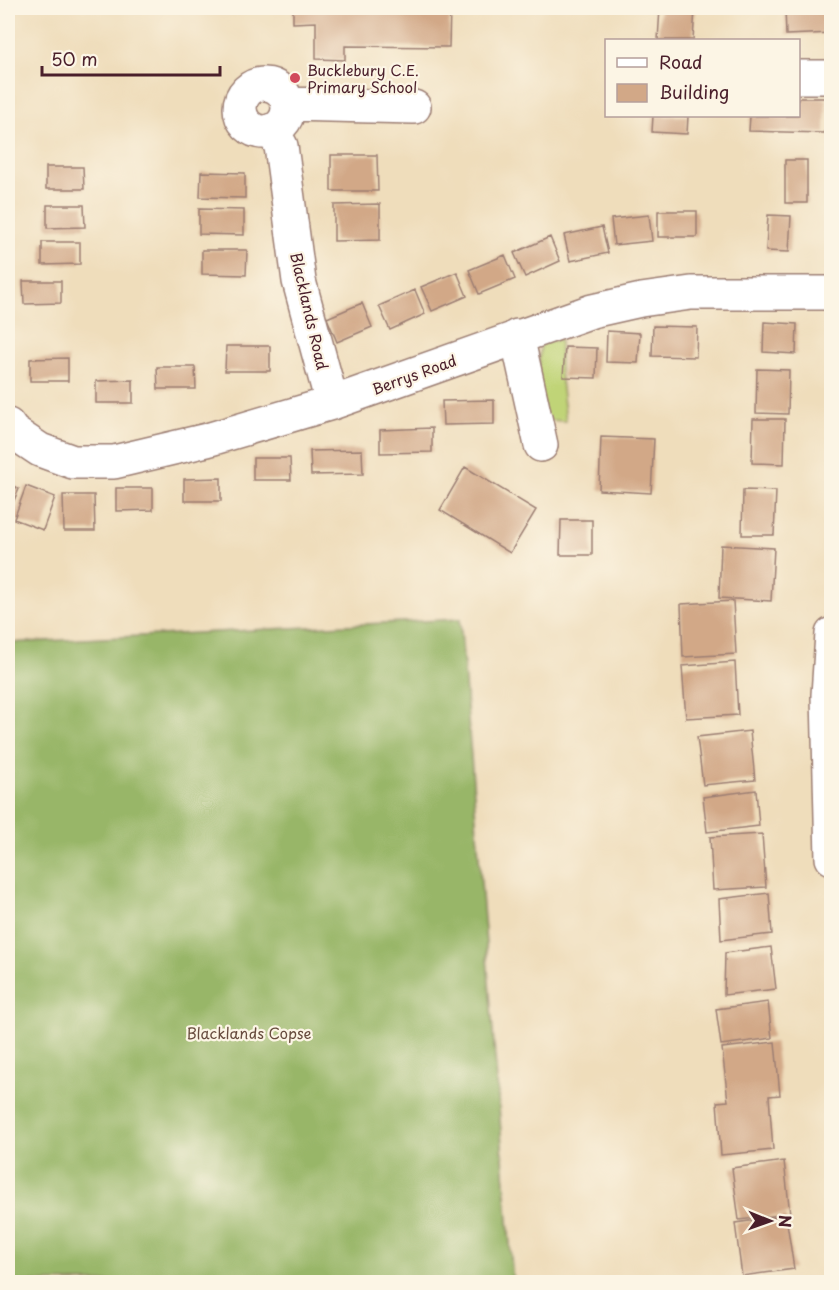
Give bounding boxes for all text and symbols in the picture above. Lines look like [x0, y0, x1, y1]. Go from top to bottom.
scale bar [42, 39, 220, 77]
legend [605, 39, 800, 117]
text: 50 m [51, 45, 98, 72]
text: Road [659, 48, 703, 75]
place label: Bucklebury C.E. Primary School [307, 58, 419, 98]
marker: Bucklebury C.E. Primary School [288, 71, 302, 85]
text: Building [659, 78, 729, 105]
street label: Blacklands Road [285, 250, 335, 372]
street label: Berrys Road [369, 348, 459, 400]
park label: Blacklands Copse [186, 1021, 312, 1044]
north arrow [740, 1191, 800, 1251]
text: N [774, 1215, 798, 1228]

